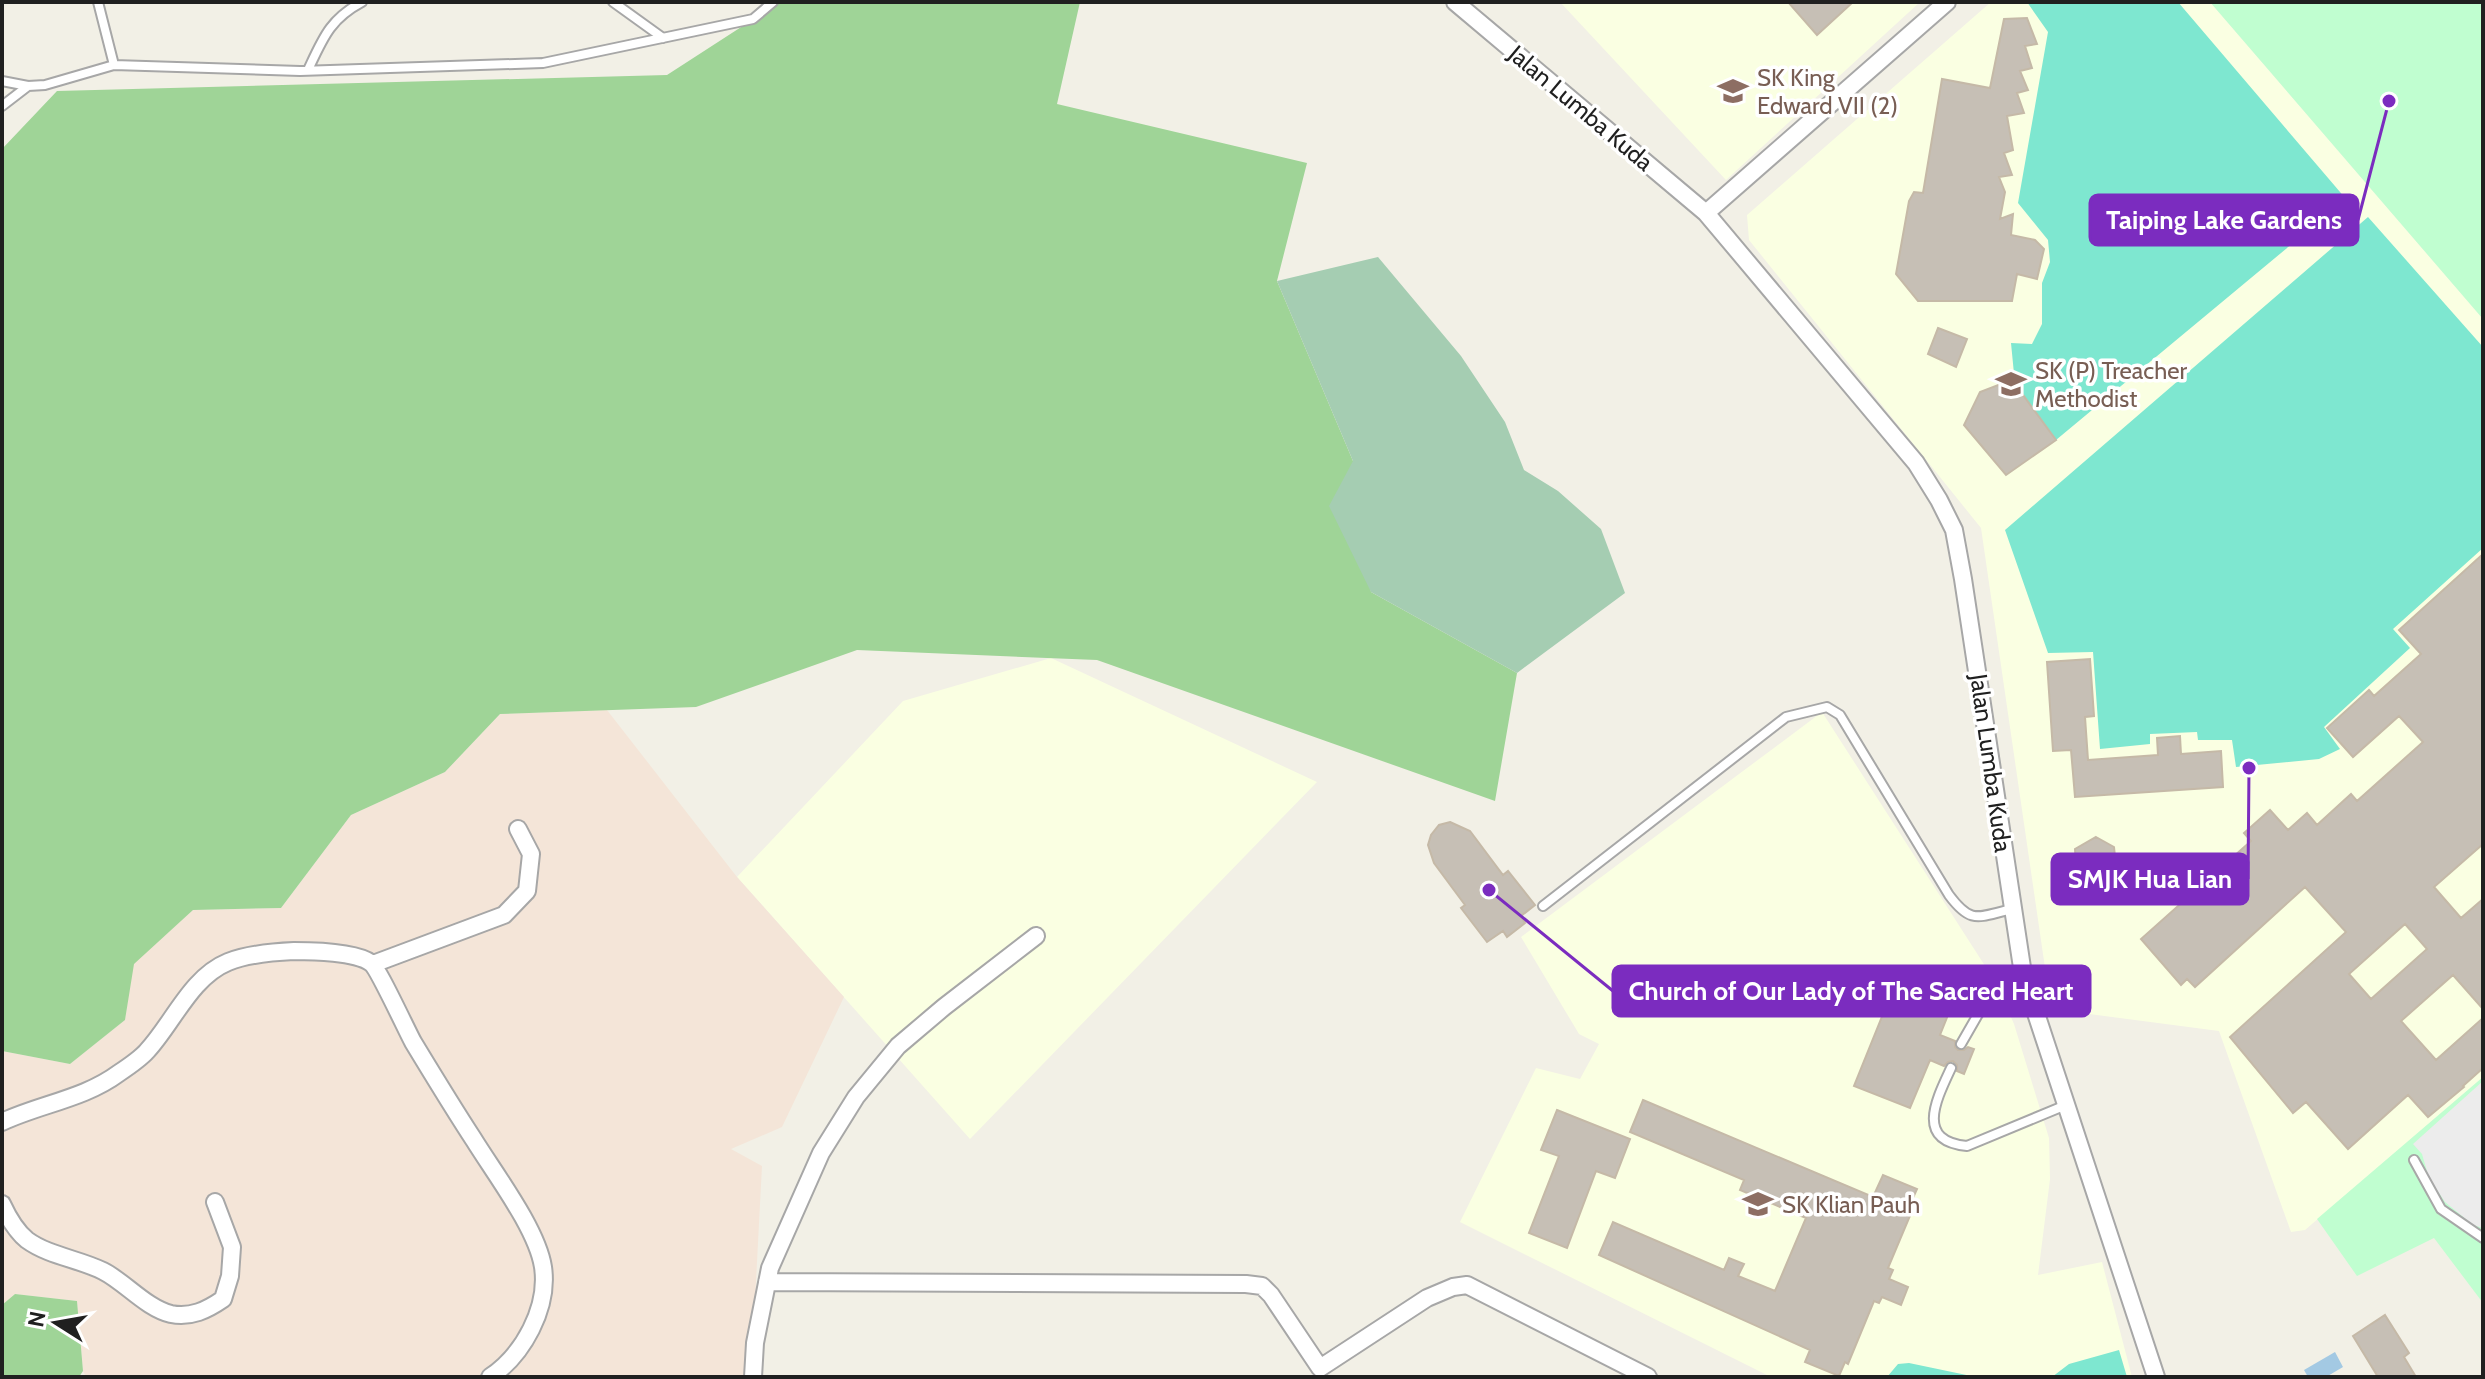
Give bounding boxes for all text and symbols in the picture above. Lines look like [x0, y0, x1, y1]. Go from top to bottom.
street label: Jalan Lumba Kuda [1502, 39, 1659, 177]
place label: SK King Edward VII (2) [1757, 63, 1898, 120]
school or university icon: SK King Edward VII (2) [1716, 74, 1750, 108]
callout: Taiping Lake Gardens [2090, 195, 2358, 245]
text: Taiping Lake Gardens [2106, 204, 2342, 236]
place label: SK (P) Treacher Methodist [2035, 356, 2187, 413]
school or university icon: SK (P) Treacher Methodist [1994, 367, 2028, 401]
street label: Jalan Lumba Kuda [1964, 671, 2018, 854]
callout: SMJK Hua Lian [2052, 854, 2248, 904]
text: SMJK Hua Lian [2068, 863, 2232, 895]
callout: Church of Our Lady of The Sacred Heart [1613, 966, 2090, 1016]
text: Church of Our Lady of The Sacred Heart [1628, 975, 2074, 1007]
school or university icon: SK Klian Pauh [1741, 1187, 1775, 1221]
place label: SK Klian Pauh [1782, 1190, 1920, 1219]
north arrow [16, 1283, 96, 1363]
text: N [22, 1309, 52, 1329]

